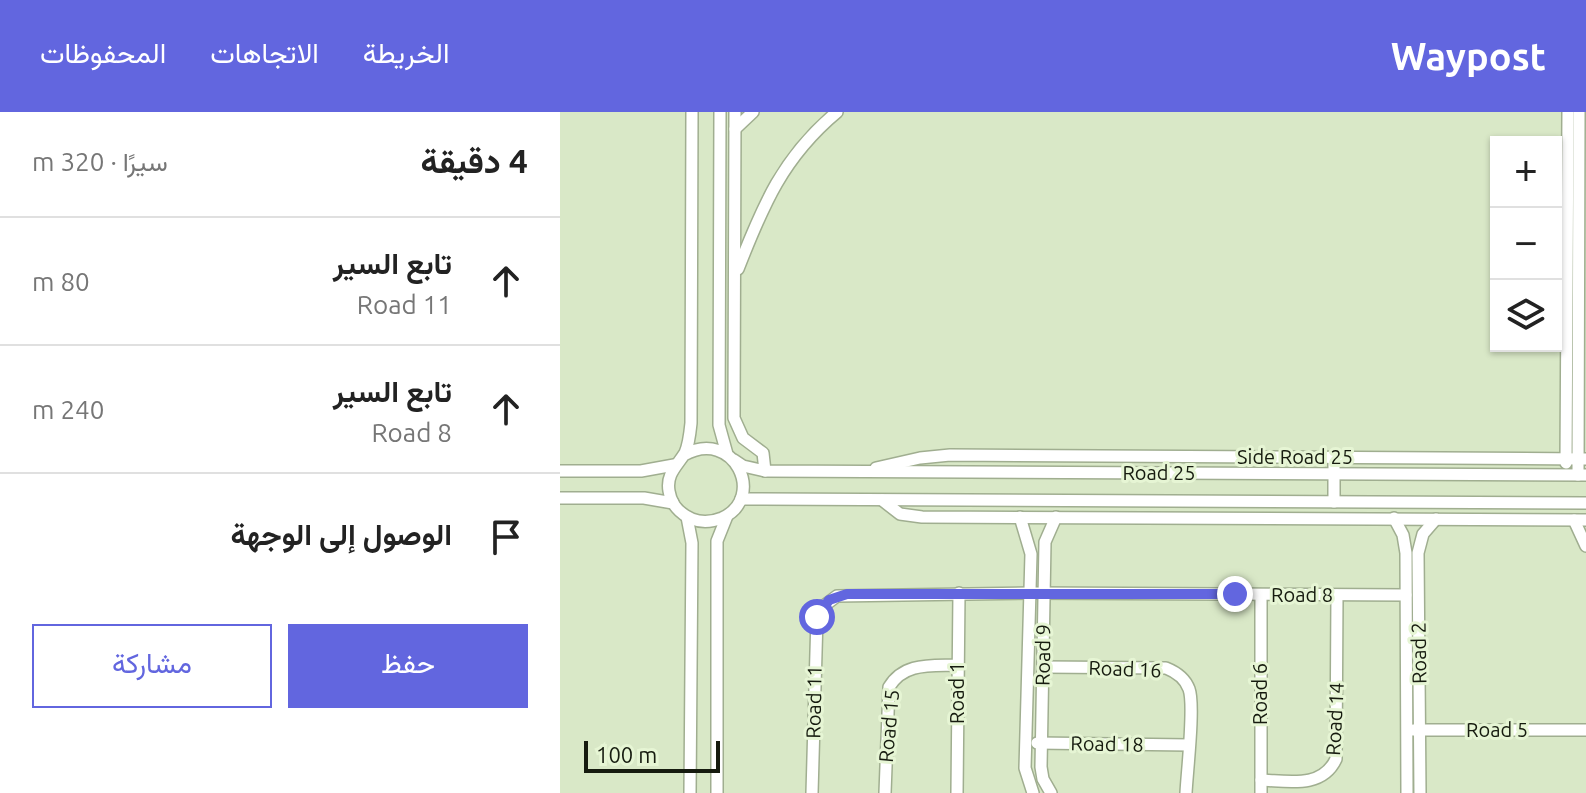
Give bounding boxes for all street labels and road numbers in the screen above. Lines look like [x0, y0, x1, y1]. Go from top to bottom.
street label: Side Road 25 [1237, 445, 1353, 468]
street label: Road 25 [1122, 461, 1196, 484]
street label: Road 8 [1271, 583, 1333, 606]
street label: Road 2 [1406, 622, 1431, 684]
street label: Road 9 [1030, 624, 1055, 686]
street label: Road 16 [1088, 656, 1162, 681]
street label: Road 1 [945, 662, 968, 724]
street label: Road 6 [1248, 663, 1271, 725]
street label: Road 11 [801, 665, 826, 739]
street label: Road 14 [1321, 682, 1348, 756]
street label: Road 15 [874, 688, 903, 763]
street label: Road 5 [1466, 718, 1528, 741]
street label: Road 18 [1070, 731, 1144, 756]

